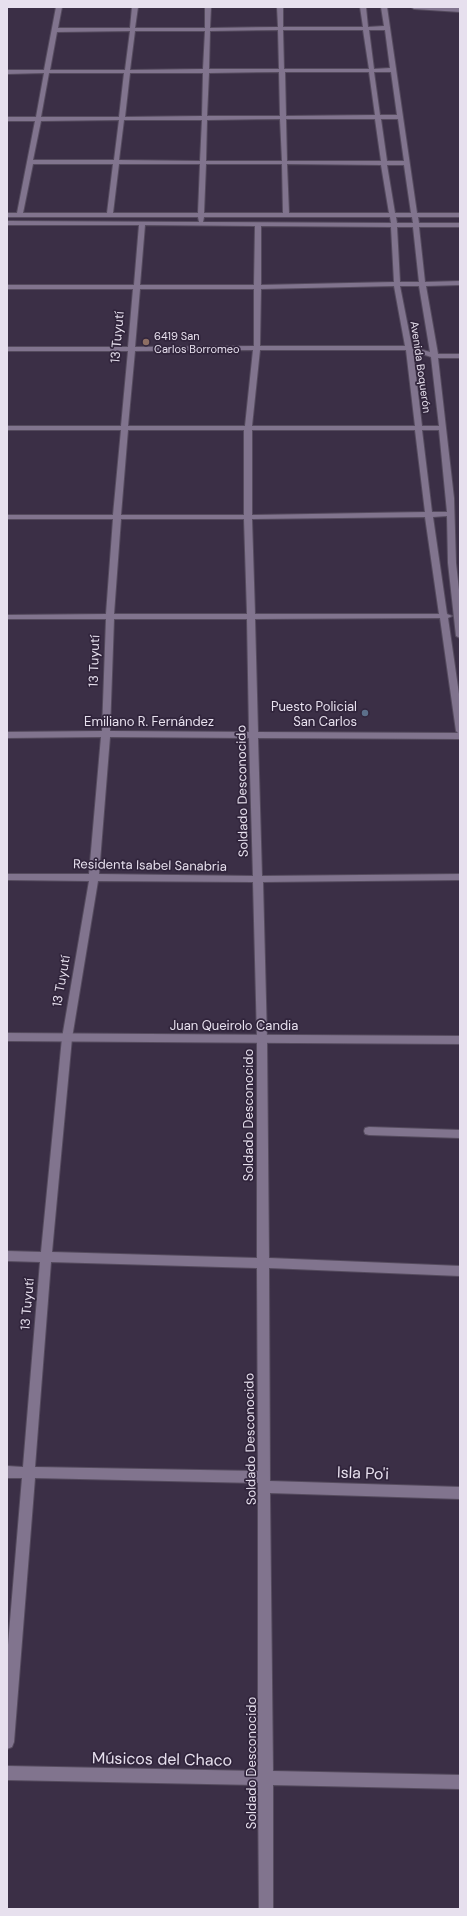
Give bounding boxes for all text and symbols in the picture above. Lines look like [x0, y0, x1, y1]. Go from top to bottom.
street label: 13 Tuyutí [106, 310, 128, 364]
street label: Avenida Boquerón [408, 320, 434, 414]
place label: 6419 San Carlos Borromeo [154, 329, 240, 356]
marker: 6419 San Carlos Borromeo [141, 337, 151, 347]
street label: 13 Tuyutí [85, 635, 103, 687]
place label: Puesto Policial San Carlos [271, 698, 357, 730]
marker: Puesto Policial San Carlos [360, 708, 370, 718]
street label: Emiliano R. Fernández [84, 713, 214, 730]
street label: Soldado Desconocido [232, 724, 252, 857]
street label: Residenta Isabel Sanabria [73, 855, 227, 875]
street label: 13 Tuyutí [48, 954, 74, 1008]
street label: Juan Queirolo Candia [170, 1017, 298, 1034]
street label: Soldado Desconocido [240, 1049, 257, 1181]
street label: 13 Tuyutí [16, 1277, 38, 1331]
street label: Soldado Desconocido [240, 1372, 260, 1505]
street label: Isla Po'i [336, 1462, 390, 1484]
street label: Soldado Desconocido [243, 1697, 260, 1829]
street label: Músicos del Chaco [92, 1747, 232, 1771]

